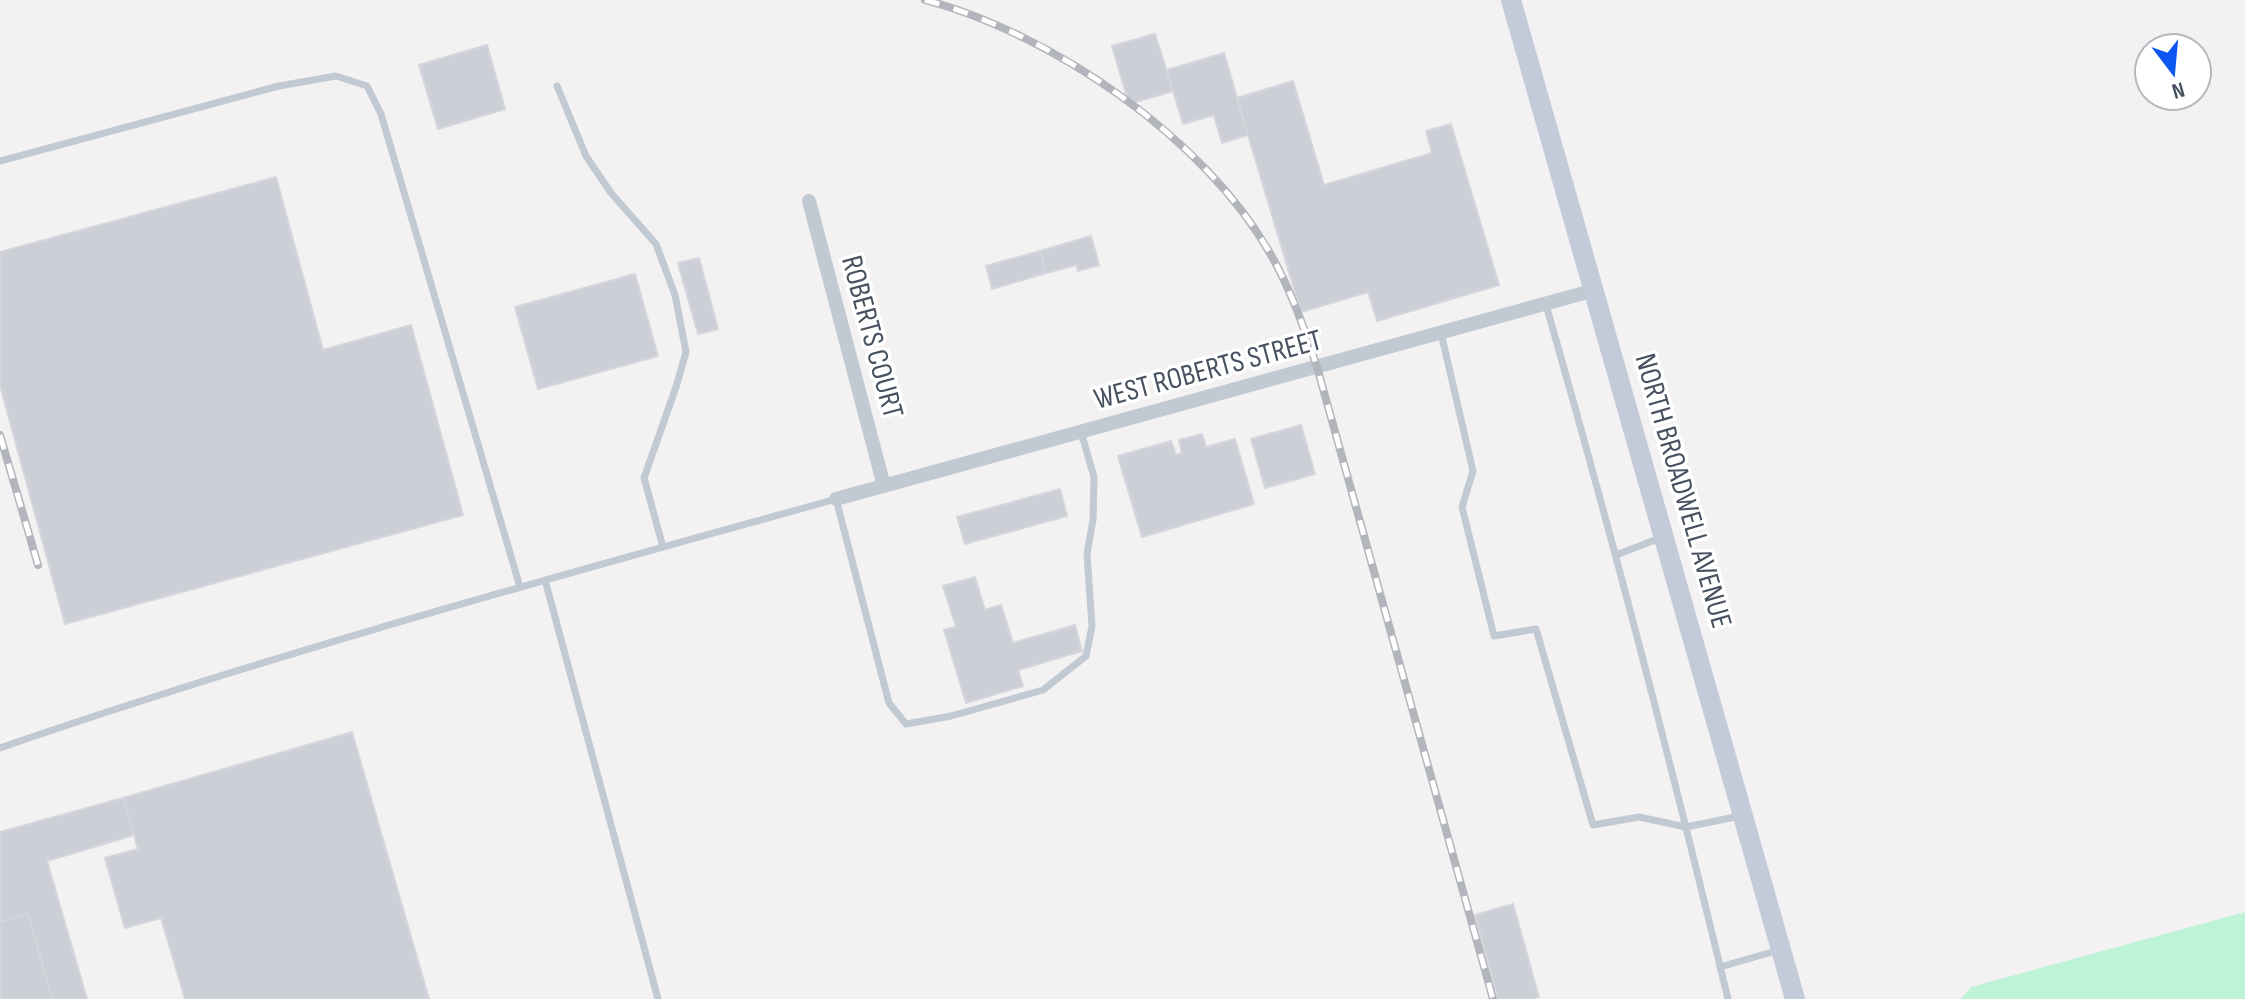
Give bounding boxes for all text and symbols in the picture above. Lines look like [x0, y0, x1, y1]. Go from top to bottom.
north arrow [2133, 32, 2213, 112]
text: N [2169, 75, 2187, 104]
street label: ROBERTS COURT [833, 252, 911, 422]
street label: WEST ROBERTS STREET [1090, 322, 1326, 418]
street label: NORTH BROADWELL AVENUE [1627, 350, 1739, 632]

